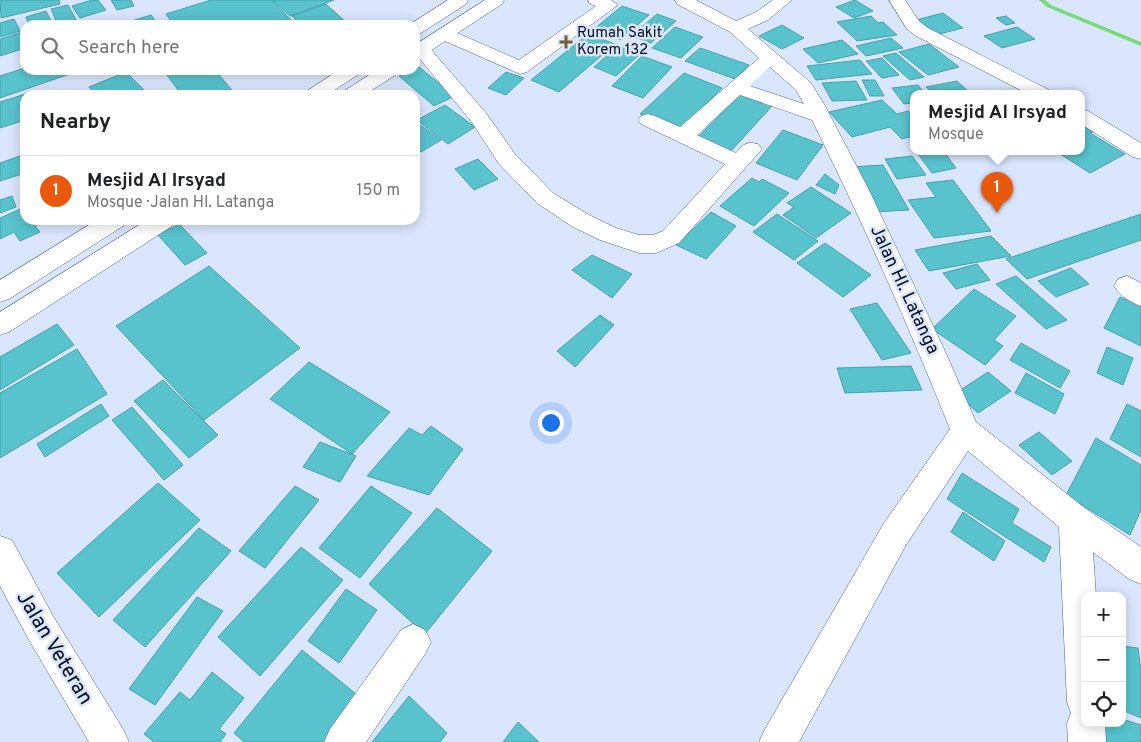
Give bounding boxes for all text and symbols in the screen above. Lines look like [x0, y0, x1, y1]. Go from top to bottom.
search box [20, 20, 420, 75]
place label: Rumah Sakit Korem 132 [577, 24, 662, 60]
icon: search [38, 34, 66, 62]
marker: Rumah Sakit Korem 132 [559, 35, 573, 49]
text: Search here [78, 36, 180, 60]
popup [910, 90, 1085, 155]
text: Mesjid Al Irsyad [928, 101, 1067, 125]
text: Nearby [40, 109, 111, 136]
text: Mosque [928, 125, 984, 145]
text: Mesjid Al Irsyad [87, 169, 226, 193]
pin: 1 [981, 172, 1013, 213]
text: 1 [53, 181, 59, 201]
text: 150 m [357, 181, 400, 201]
text: Mosque · Jalan HI. Latanga [87, 193, 274, 213]
street label: Jalan HI. Latanga [864, 222, 944, 358]
your location [538, 410, 564, 436]
street label: Jalan Veteran [9, 586, 99, 710]
map controls [1081, 592, 1126, 727]
button: + [1081, 592, 1126, 637]
button: − [1081, 637, 1126, 682]
button: locate [1081, 682, 1126, 727]

